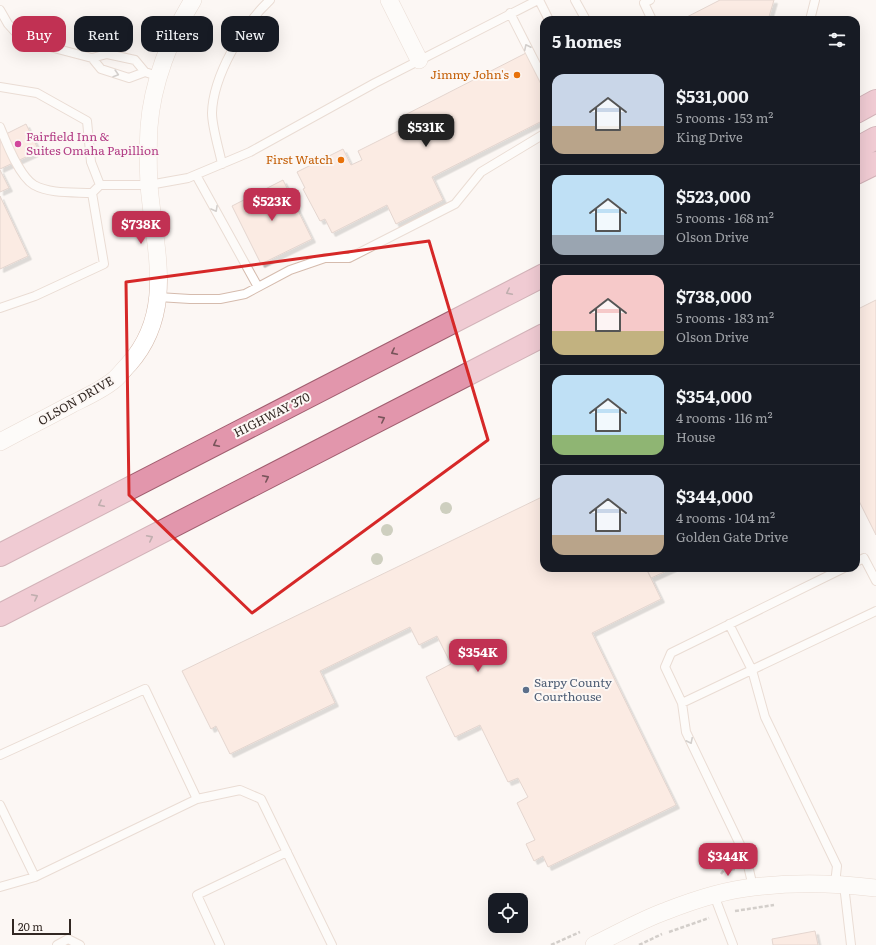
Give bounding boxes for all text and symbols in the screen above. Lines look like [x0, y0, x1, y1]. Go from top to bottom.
chip: Buy [12, 16, 66, 52]
chip: Rent [74, 16, 133, 52]
chip: Filters [141, 16, 213, 52]
chip: New [221, 16, 279, 52]
text: 5 homes [552, 28, 622, 53]
icon: filters [826, 29, 848, 51]
one-way arrow [524, 43, 532, 51]
place label: Jimmy John's [430, 65, 510, 83]
one-way arrow [113, 69, 120, 78]
marker: Jimmy John's [512, 70, 522, 80]
text: $531,000 [676, 83, 749, 108]
icon: home [584, 90, 632, 138]
text: 5 rooms · 153 m² [676, 108, 774, 127]
pin: $531K [398, 114, 454, 148]
text: $531K [407, 117, 445, 136]
place label: Fairfield Inn & Suites Omaha Papillion [26, 127, 159, 159]
text: King Drive [676, 127, 743, 146]
marker: Fairfield Inn & Suites Omaha Papillion [13, 139, 23, 149]
place label: First Watch [266, 150, 333, 168]
marker: First Watch [336, 155, 346, 165]
text: $523,000 [676, 183, 751, 208]
pin: $523K [244, 188, 300, 222]
text: $523K [252, 191, 292, 210]
icon: home [584, 191, 632, 239]
one-way arrow [210, 205, 218, 212]
text: 5 rooms · 168 m² [676, 208, 774, 227]
pin: $738K [113, 211, 169, 245]
text: $738K [121, 214, 161, 233]
text: Olson Drive [676, 227, 749, 246]
text: $738,000 [676, 283, 752, 308]
one-way arrow [506, 288, 514, 295]
icon: home [584, 291, 632, 339]
text: 5 rooms · 183 m² [676, 308, 774, 327]
text: Olson Drive [676, 327, 749, 346]
one-way arrow [391, 348, 398, 355]
street label: OLSON DRIVE [34, 371, 117, 429]
text: $354,000 [676, 383, 752, 408]
street label: HIGHWAY 370 [230, 387, 313, 441]
icon: home [584, 391, 632, 439]
text: 4 rooms · 116 m² [676, 408, 773, 427]
one-way arrow [377, 416, 385, 424]
text: House [676, 427, 715, 446]
one-way arrow [213, 439, 220, 447]
one-way arrow [262, 476, 269, 483]
text: $344,000 [676, 483, 753, 508]
icon: home [584, 491, 632, 539]
one-way arrow [97, 499, 105, 506]
text: 4 rooms · 104 m² [676, 508, 775, 527]
text: Golden Gate Drive [676, 527, 788, 546]
one-way arrow [146, 535, 154, 542]
one-way arrow [30, 594, 38, 602]
pin: $354K [450, 639, 506, 673]
text: $354K [458, 642, 498, 661]
place label: Sarpy County Courthouse [534, 673, 612, 705]
marker: Sarpy County Courthouse [521, 685, 531, 695]
one-way arrow [685, 736, 693, 744]
pin: $344K [700, 843, 756, 877]
text: $344K [708, 846, 748, 865]
map controls [488, 893, 528, 933]
button: locate [488, 893, 528, 933]
scale bar [12, 917, 71, 936]
text: 20 m [18, 918, 43, 934]

